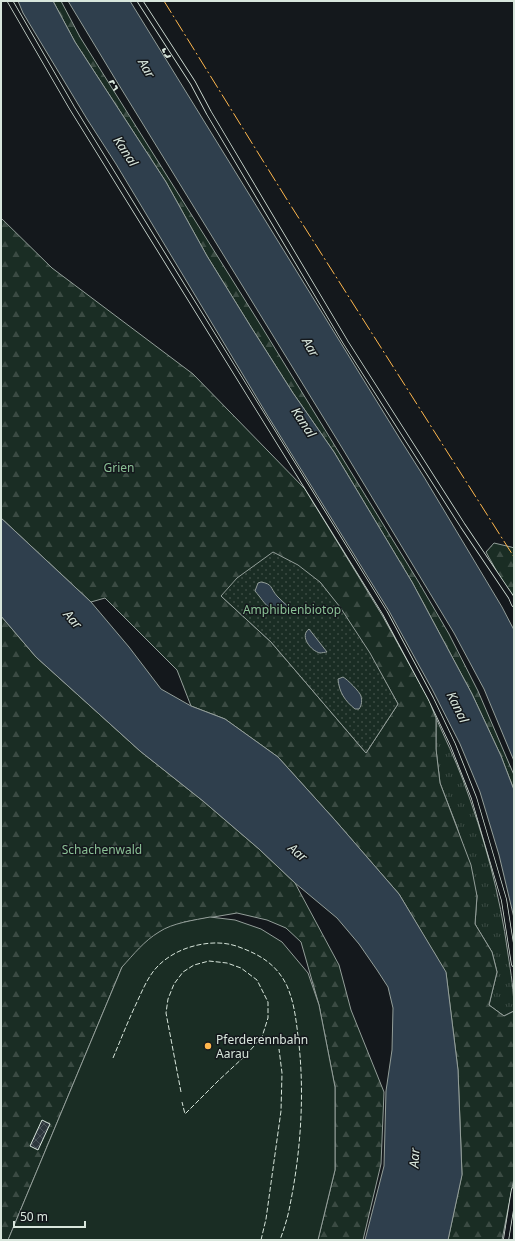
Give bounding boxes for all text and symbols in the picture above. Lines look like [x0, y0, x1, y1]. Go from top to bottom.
water label: Aar [134, 54, 160, 82]
water label: Kanal [109, 132, 143, 170]
water label: Aar [298, 333, 324, 361]
water label: Kanal [287, 403, 321, 441]
park label: Grien [104, 459, 134, 476]
park label: Amphibienbiotop [243, 601, 341, 618]
water label: Aar [59, 605, 87, 633]
water label: Kanal [443, 688, 474, 726]
water label: Aar [284, 838, 312, 866]
park label: Schachenwald [62, 841, 142, 858]
place label: Pferderennbahn Aarau [216, 1031, 308, 1062]
marker: Pferderennbahn Aarau [203, 1041, 213, 1051]
water label: Aar [404, 1147, 424, 1169]
scale bar [14, 1203, 85, 1229]
text: 50 m [20, 1208, 48, 1225]

